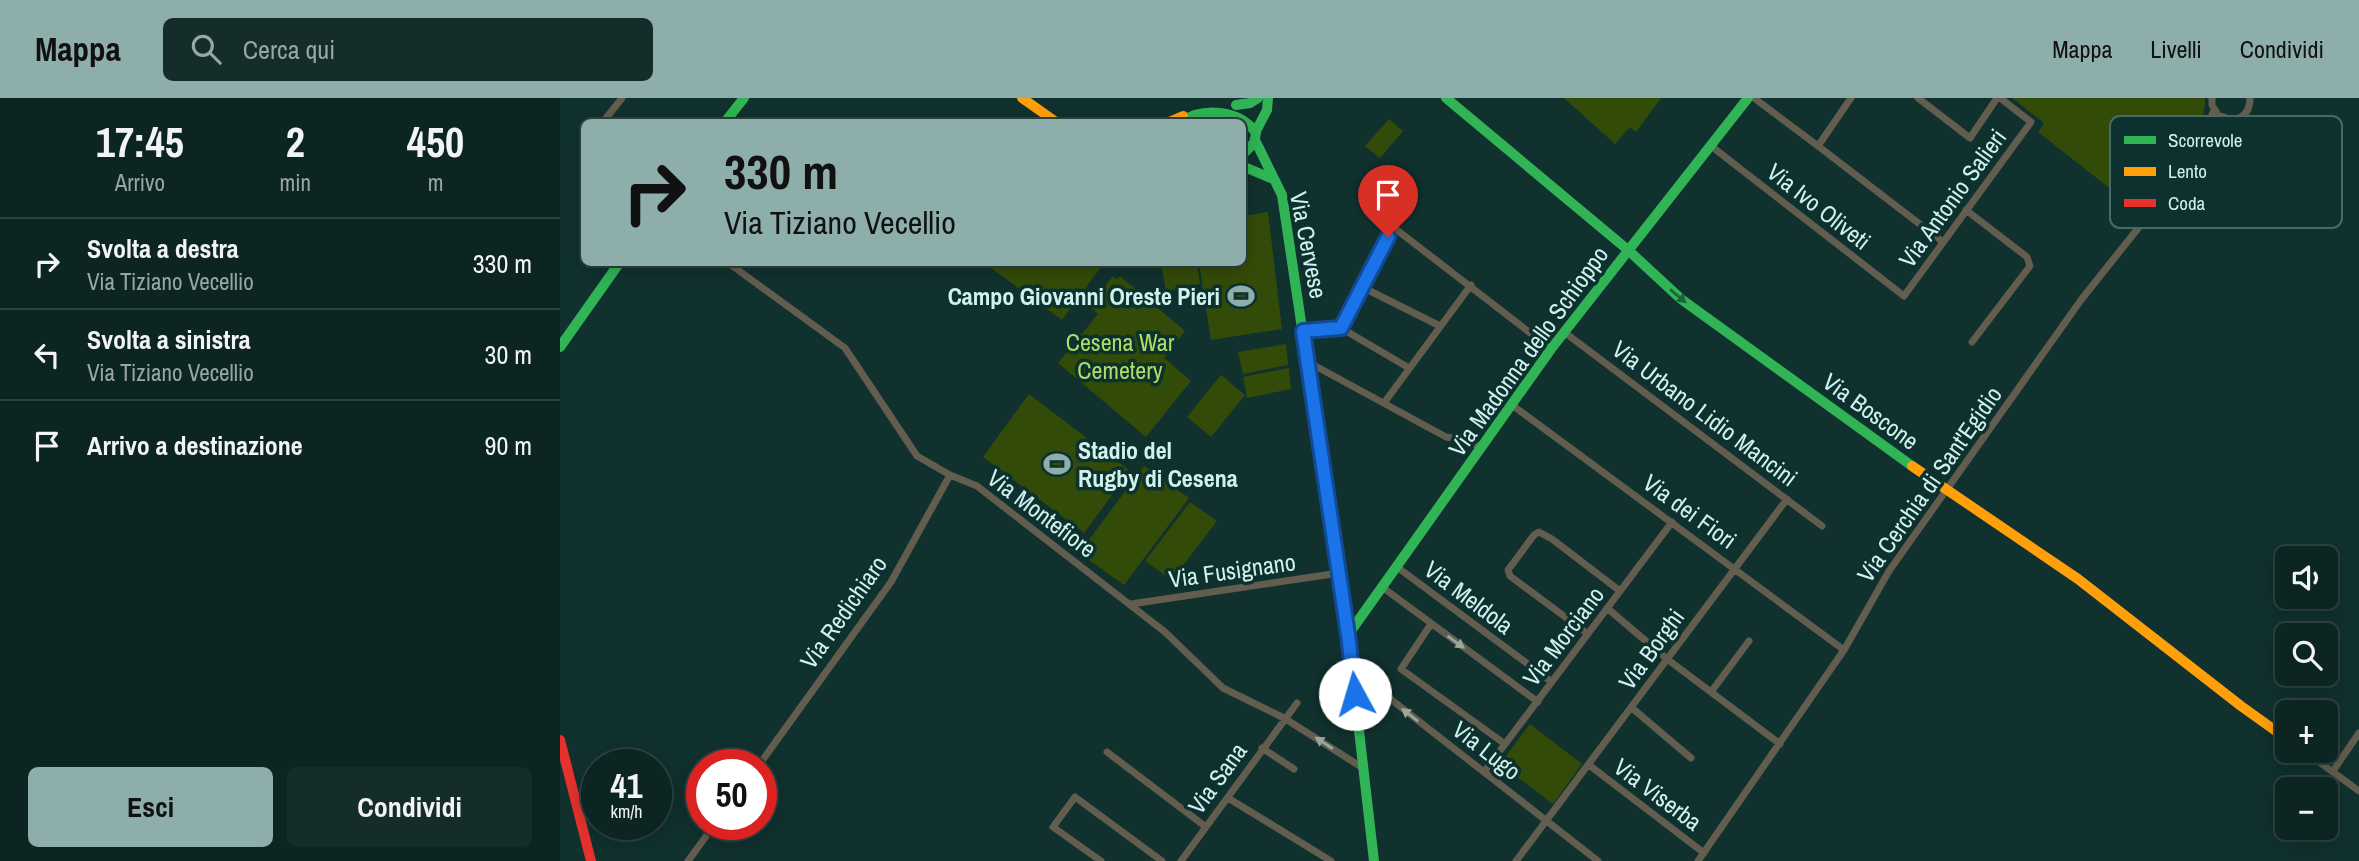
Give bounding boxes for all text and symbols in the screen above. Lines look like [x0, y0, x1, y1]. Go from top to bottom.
search box [163, 18, 653, 81]
text: Mappa [35, 27, 121, 71]
icon: search [187, 30, 225, 68]
text: Cerca qui [243, 32, 335, 67]
text: Mappa [2052, 33, 2112, 65]
text: Livelli [2150, 33, 2202, 65]
text: Condividi [2240, 33, 2324, 65]
text: 17:45 [96, 114, 184, 170]
text: 2 [286, 114, 305, 170]
text: 450 [407, 114, 464, 170]
legend [2110, 116, 2342, 228]
street label: Via Antonio Salieri [1891, 122, 2013, 274]
text: Scorrevole [2168, 127, 2242, 153]
text: 330 m [724, 138, 838, 204]
icon: right [609, 147, 700, 238]
street label: Via Ivo Oliveti [1761, 155, 1877, 257]
text: Lento [2168, 158, 2207, 184]
pin [1358, 165, 1418, 237]
text: Arrivo [115, 167, 165, 198]
text: min [280, 167, 311, 198]
text: m [428, 167, 443, 198]
icon: arrive [1369, 176, 1407, 214]
street label: Via Cervese [1283, 189, 1335, 301]
text: Coda [2168, 190, 2206, 216]
text: Via Tiziano Vecellio [724, 201, 956, 244]
text: Svolta a destra [87, 231, 239, 266]
street label: Via Madonna dello Schioppo [1441, 239, 1615, 463]
icon: right [28, 245, 66, 283]
text: 330 m [473, 246, 532, 281]
text: Via Tiziano Vecellio [87, 266, 254, 297]
place label: Campo Giovanni Oreste Pieri [948, 280, 1220, 312]
sports icon: Campo Giovanni Oreste Pieri [1226, 281, 1256, 311]
one-way arrow [1670, 288, 1687, 303]
text: Svolta a sinistra [87, 322, 251, 357]
park label: Cesena War Cemetery [1066, 326, 1175, 386]
street label: Via Urbano Lidio Mancini [1606, 333, 1804, 493]
icon: left [28, 336, 66, 374]
text: 30 m [485, 337, 532, 372]
text: Via Tiziano Vecellio [87, 357, 254, 388]
street label: Via Boscone [1817, 365, 1925, 457]
street label: Via Cerchia di Sant'Egidio [1849, 380, 2009, 588]
icon: arrive [28, 427, 66, 465]
text: Arrivo a destinazione [87, 428, 303, 463]
text: 90 m [485, 428, 532, 463]
place label: Stadio del Rugby di Cesena [1078, 434, 1238, 494]
sports icon: Stadio del Rugby di Cesena [1042, 449, 1072, 479]
street label: Via Montefiore [981, 461, 1103, 565]
street label: Via dei Fiori [1637, 466, 1743, 556]
street label: Via Fusignano [1167, 545, 1297, 595]
map controls [2275, 546, 2338, 840]
button: sound [2275, 546, 2338, 609]
street label: Via Redichiaro [792, 549, 894, 675]
street label: Via Meldola [1418, 553, 1520, 641]
street label: Via Morciano [1515, 580, 1611, 692]
street label: Via Borghi [1611, 602, 1691, 696]
button: search [2275, 623, 2338, 686]
one-way arrow [1447, 635, 1465, 649]
position arrow [1318, 657, 1392, 731]
button: + [2275, 700, 2338, 763]
one-way arrow [1402, 707, 1420, 722]
street label: Via Lugo [1446, 713, 1528, 787]
street label: Via Sana [1180, 736, 1254, 820]
one-way arrow [1314, 737, 1333, 750]
speed limit sign: 50 [686, 749, 777, 840]
street label: Via Viserba [1608, 750, 1708, 838]
text: 41 [611, 762, 642, 809]
button: Esci [28, 767, 273, 847]
button: Condividi [287, 767, 532, 847]
button: − [2275, 777, 2338, 840]
text: km/h [611, 799, 643, 824]

